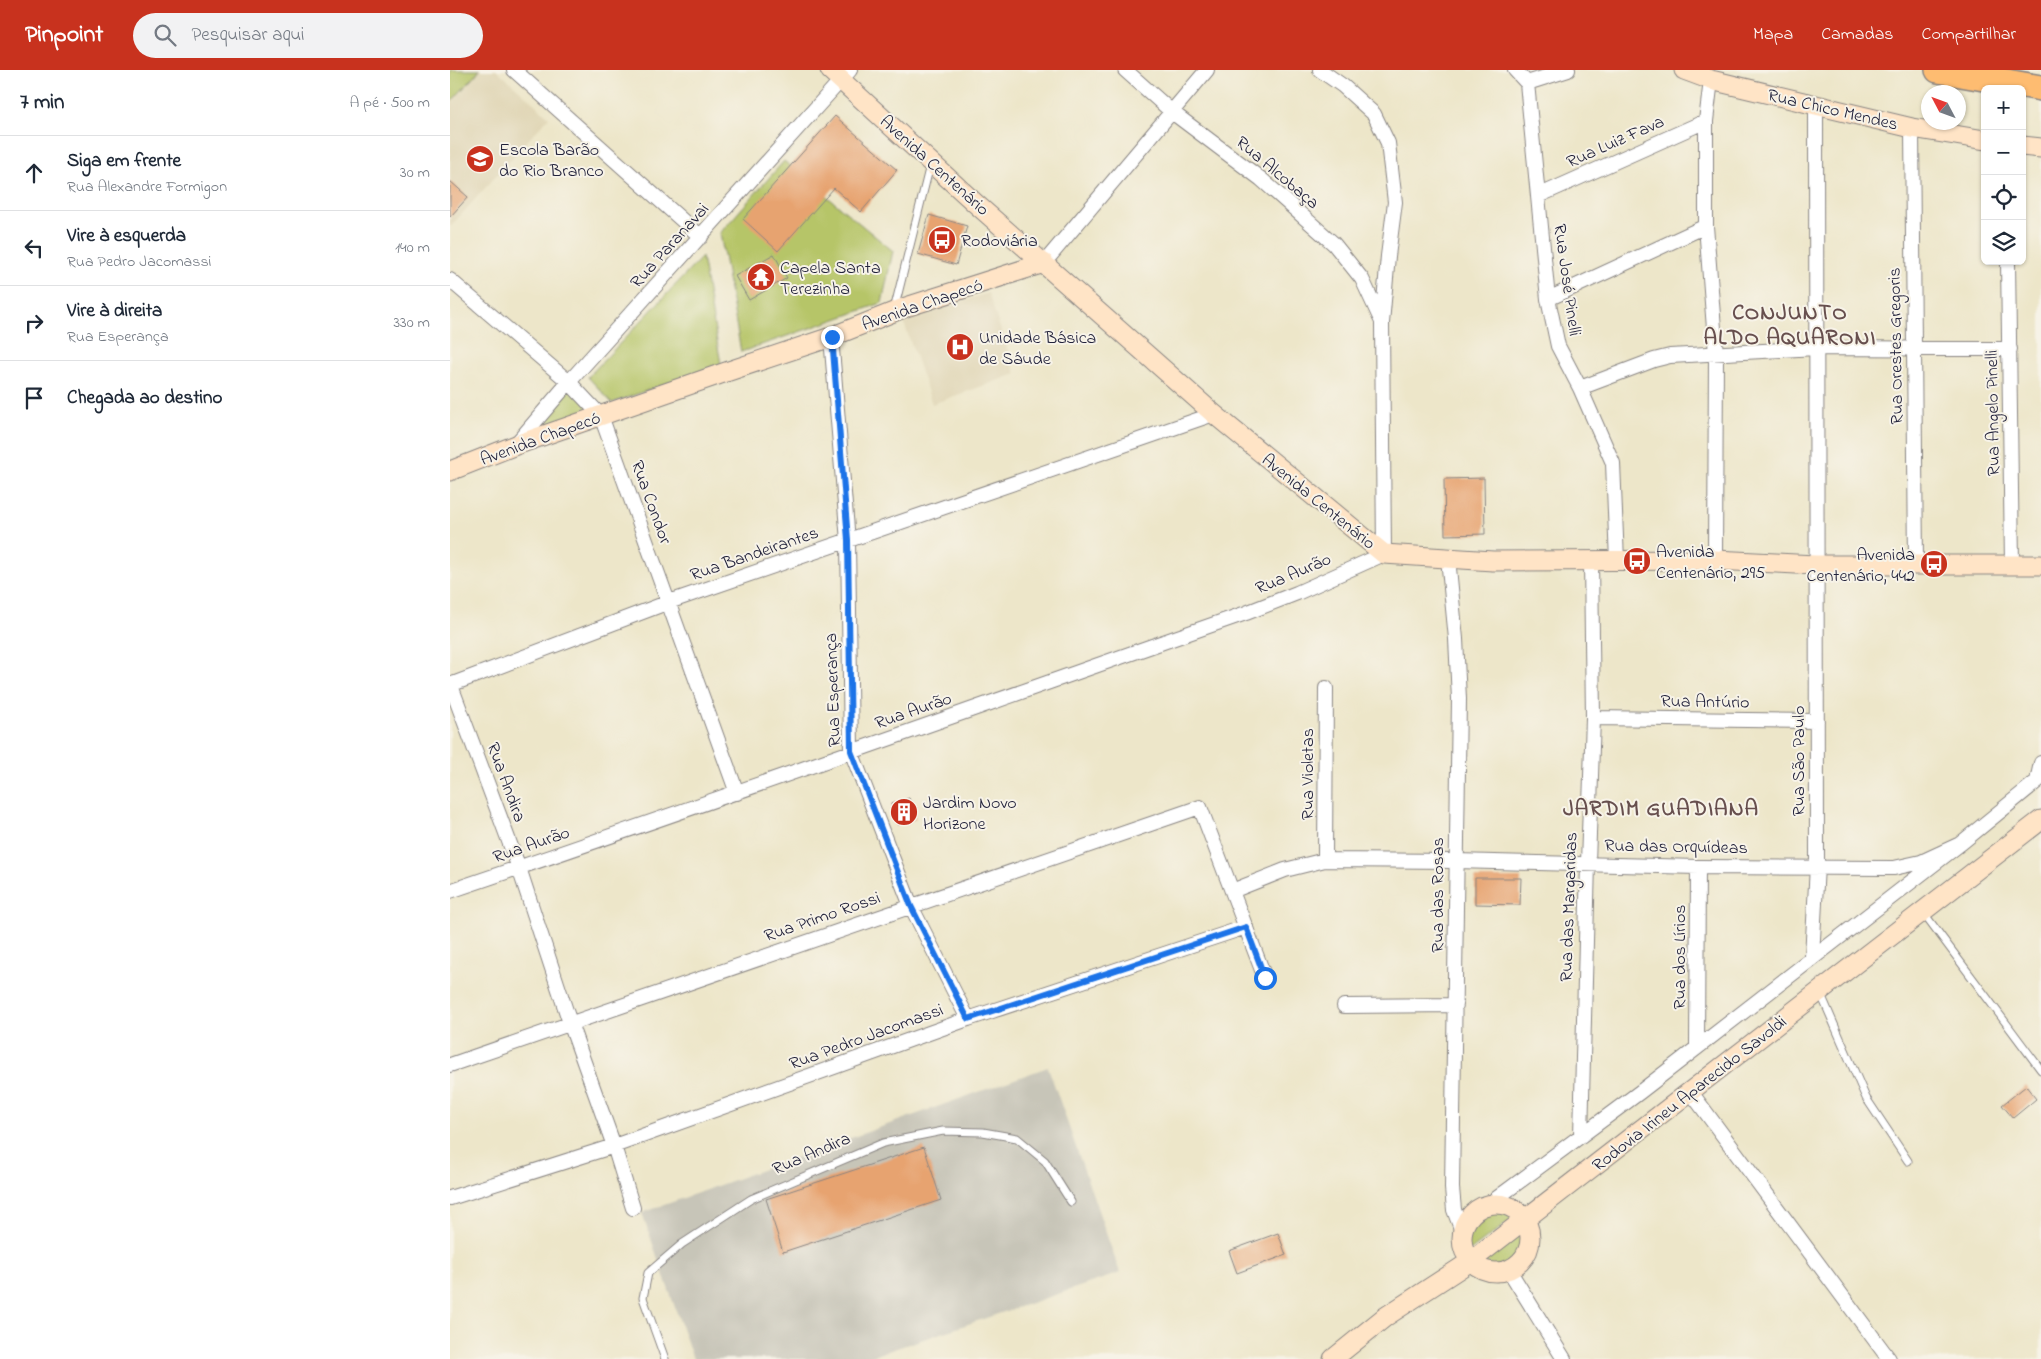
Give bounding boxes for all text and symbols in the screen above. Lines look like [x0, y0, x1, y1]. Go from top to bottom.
search box [133, 13, 483, 58]
text: Pinpoint [25, 18, 103, 53]
icon: search [151, 21, 179, 49]
text: Pesquisar aqui [191, 22, 305, 49]
text: Mapa [1753, 22, 1793, 48]
text: Camadas [1821, 22, 1894, 48]
text: Compartilhar [1922, 22, 2016, 48]
street label: Rua Chico Mendes [1765, 83, 1900, 139]
north arrow [1921, 85, 1966, 130]
map controls [1981, 85, 2026, 265]
button: + [1981, 85, 2026, 130]
text: 7 min [20, 88, 64, 118]
text: A pé · 500 m [349, 91, 430, 115]
street label: Avenida Centenário [873, 110, 994, 223]
street label: Rua Luiz Fava [1563, 110, 1669, 176]
button: − [1981, 130, 2026, 175]
street label: Rua Alcobaça [1229, 131, 1324, 216]
place label: Escola Barão do Rio Branco [499, 138, 604, 185]
school or university icon: Escola Barão do Rio Branco [465, 144, 495, 174]
text: Siga em frente [67, 148, 181, 175]
icon: ahead [20, 159, 48, 187]
text: 30 m [400, 161, 430, 185]
text: Rua Alexandre Formigon [67, 175, 227, 199]
button: locate [1981, 175, 2026, 220]
street label: Rua Paranavai [625, 198, 716, 295]
button: layers [1981, 220, 2026, 265]
street label: Rua José Pinelli [1545, 222, 1587, 338]
text: Vire à esquerda [67, 223, 186, 250]
bus stop icon: Rodoviária [927, 225, 957, 255]
place label: Rodoviária [961, 229, 1038, 255]
icon: left [20, 234, 48, 262]
text: 140 m [395, 236, 430, 260]
text: Rua Pedro Jacomassi [67, 250, 211, 274]
place label: Capela Santa Terezinha [780, 256, 881, 303]
temple icon: Capela Santa Terezinha [746, 262, 776, 292]
street label: Rua Orestes Gregoris [1883, 267, 1912, 425]
street label: Avenida Chapecó [859, 273, 987, 339]
text: Vire à direita [67, 298, 162, 325]
district label: CONJUNTO ALDO AQUARONI [1704, 298, 1876, 355]
icon: right [20, 309, 48, 337]
text: 330 m [393, 311, 430, 335]
text: Rua Esperança [67, 325, 169, 349]
route end [821, 326, 844, 349]
place label: Unidade Básica de Sáude [979, 326, 1096, 373]
hospital icon: Unidade Básica de Sáude [945, 332, 975, 362]
street label: Rua Angelo Pinelli [1980, 350, 2009, 476]
icon: arrive [20, 384, 48, 412]
text: Chegada ao destino [67, 385, 222, 412]
street label: Avenida Chapecó [477, 406, 605, 474]
street label: Avenida Centenário [1255, 448, 1380, 557]
street label: Rua Condor [623, 457, 677, 549]
street label: Rua Bandeirantes [687, 521, 822, 589]
place label: Avenida Centenário, 295 [1656, 540, 1765, 587]
place label: Avenida Centenário, 442 [1807, 543, 1915, 590]
bus stop icon: Avenida Centenário, 295 [1622, 546, 1652, 576]
street label: Rua Aurão [1252, 547, 1336, 602]
bus stop icon: Avenida Centenário, 442 [1919, 549, 1949, 579]
street label: Rua Esperança [819, 632, 849, 747]
street label: Rua Aurão [872, 687, 956, 737]
street label: Rua Antúrio [1660, 689, 1750, 717]
street label: Rua São Paulo [1787, 706, 1813, 816]
street label: Rua Violetas [1296, 728, 1322, 820]
street label: Rua Andira [479, 739, 532, 826]
place label: Jardim Novo Horizone [923, 791, 1017, 838]
district label: JARDIM GUADIANA [1563, 794, 1759, 826]
building icon: Jardim Novo Horizone [889, 797, 919, 827]
street label: Rua Aurão [490, 821, 574, 871]
street label: Rua das Margaridas [1554, 832, 1587, 982]
street label: Rua das Orquídeas [1604, 834, 1748, 862]
street label: Rua das Rosas [1426, 837, 1452, 953]
street label: Rua Primo Rossi [761, 886, 884, 950]
street label: Rua dos Lírios [1668, 905, 1694, 1009]
route start [1254, 967, 1277, 990]
street label: Rua Pedro Jacomassi [786, 998, 947, 1078]
street label: Rodovia Irineu Aparecido Savoldi [1587, 1010, 1793, 1179]
street label: Rua Andira [768, 1127, 855, 1183]

